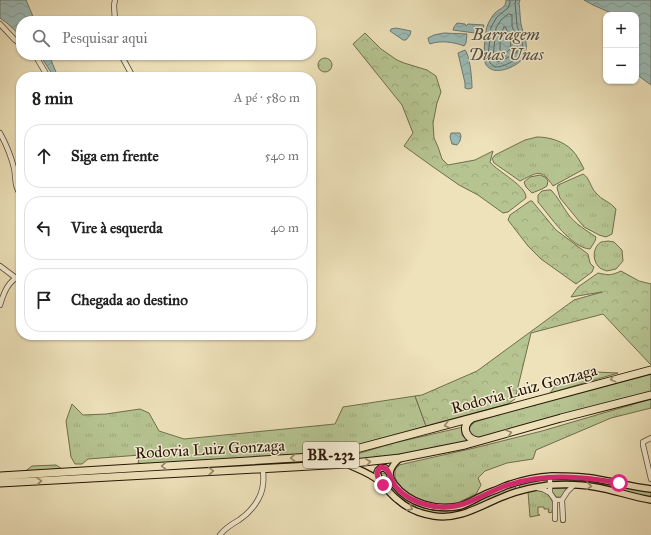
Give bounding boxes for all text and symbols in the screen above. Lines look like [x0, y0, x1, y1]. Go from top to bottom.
map controls [603, 12, 639, 84]
button: + [603, 12, 639, 48]
search box [16, 16, 316, 60]
water label: Barragem Duas Unas [468, 24, 545, 65]
icon: search [30, 27, 52, 49]
text: Pesquisar aqui [62, 29, 148, 47]
button: − [603, 48, 639, 84]
text: 8 min [32, 88, 73, 109]
text: A pé · 580 m [234, 90, 300, 106]
icon: ahead [33, 145, 55, 167]
text: Siga em frente [71, 147, 159, 165]
text: 540 m [265, 148, 299, 164]
icon: left [33, 217, 55, 239]
text: Vire à esquerda [71, 219, 163, 237]
text: 40 m [270, 220, 299, 236]
icon: arrive [33, 289, 55, 311]
text: Chegada ao destino [71, 291, 188, 309]
street label: Rodovia Luiz Gonzaga [449, 360, 600, 419]
one-way arrow [610, 375, 616, 383]
one-way arrow [444, 420, 451, 429]
one-way arrow [506, 429, 513, 438]
street label: Rodovia Luiz Gonzaga [134, 436, 286, 463]
road number: BR-232 [303, 442, 359, 468]
one-way arrow [290, 454, 296, 463]
one-way arrow [365, 457, 371, 466]
one-way arrow [161, 462, 167, 470]
one-way arrow [208, 467, 214, 476]
route start [610, 474, 628, 492]
one-way arrow [36, 476, 42, 485]
route end [374, 476, 392, 494]
one-way arrow [586, 482, 592, 491]
one-way arrow [406, 503, 413, 510]

